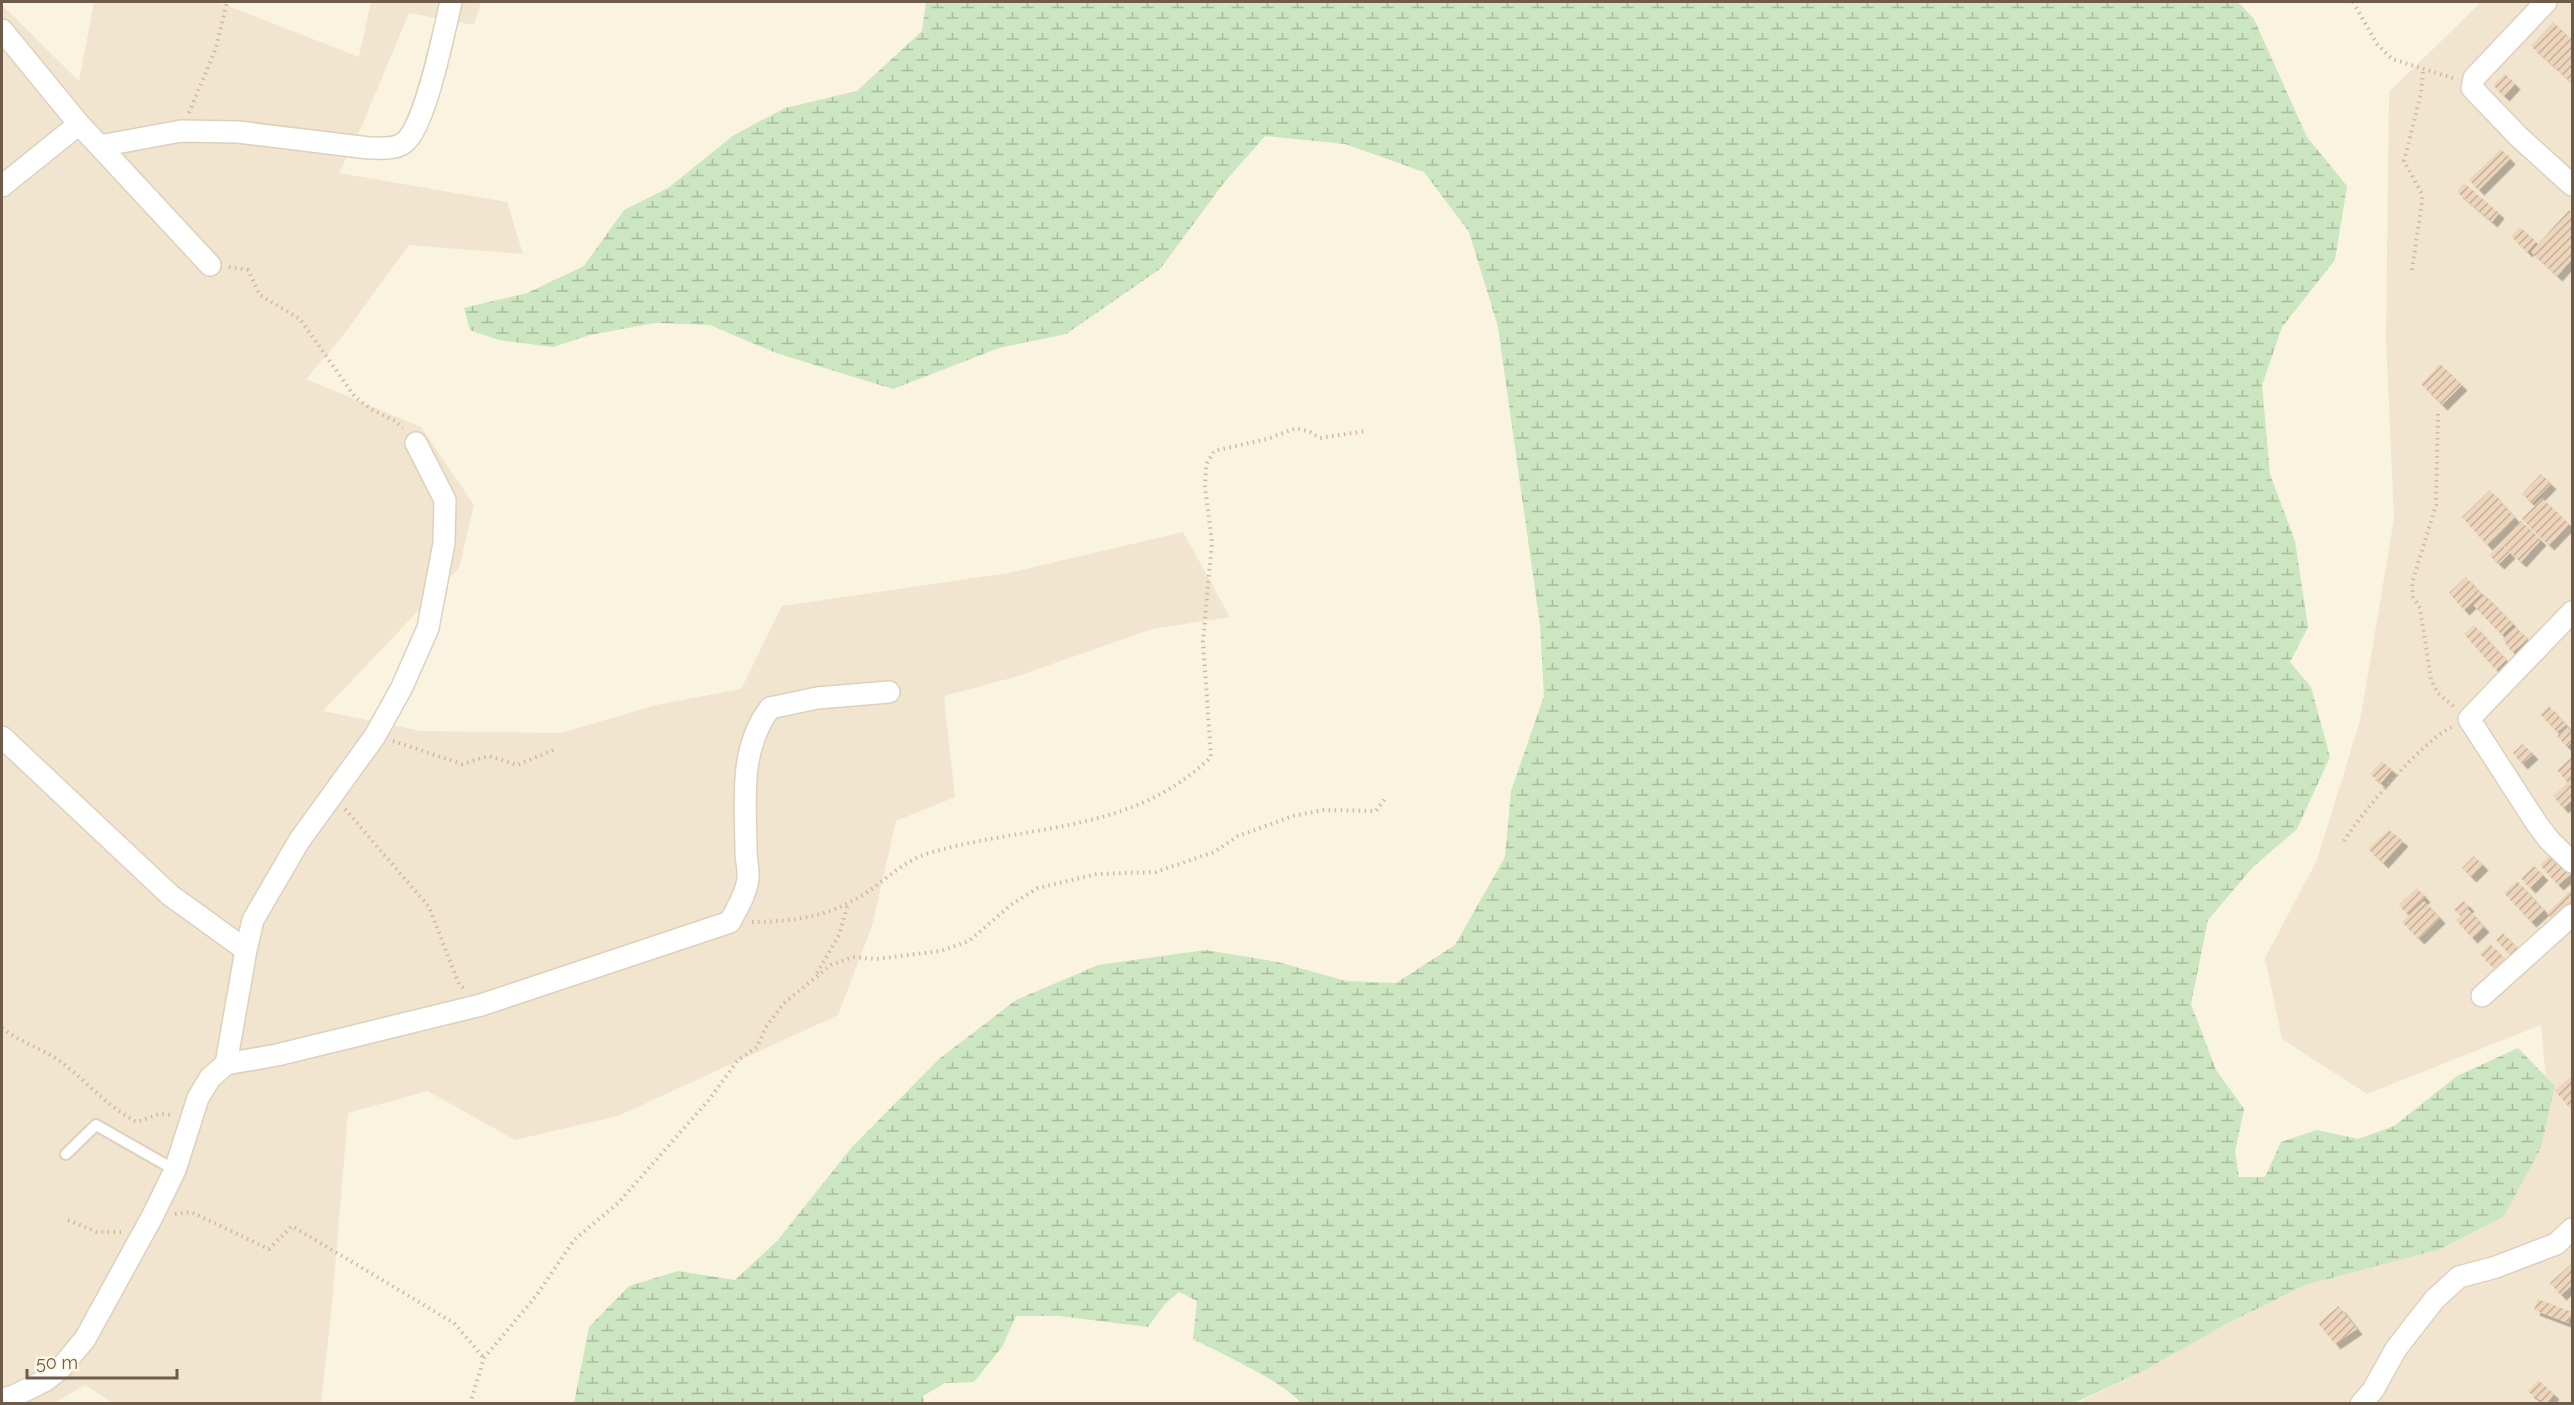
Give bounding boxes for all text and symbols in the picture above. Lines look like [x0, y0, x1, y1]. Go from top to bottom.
scale bar [27, 1342, 177, 1380]
text: 50 m [36, 1352, 78, 1373]

